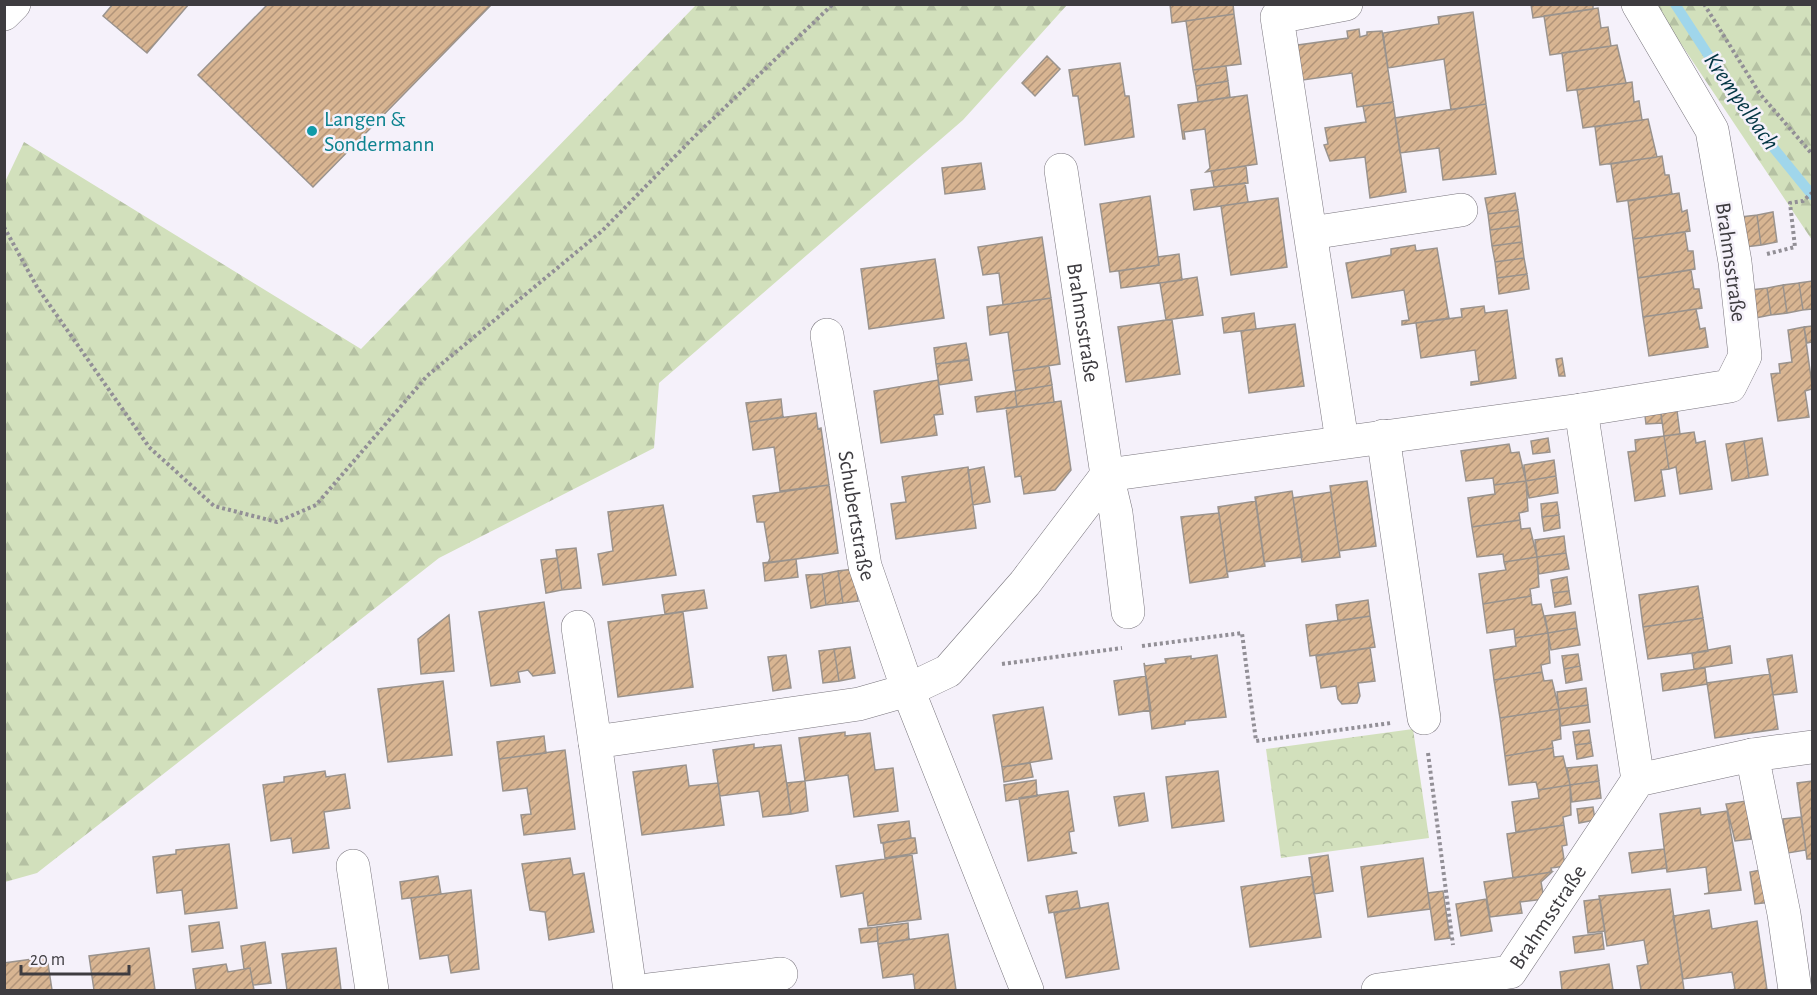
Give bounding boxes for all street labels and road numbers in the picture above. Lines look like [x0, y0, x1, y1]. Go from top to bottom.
street label: Brahmsstraße [1712, 201, 1750, 323]
street label: Brahmsstraße [1063, 261, 1103, 384]
street label: Schubertstraße [834, 449, 879, 584]
street label: Brahmsstraße [1505, 861, 1590, 973]

